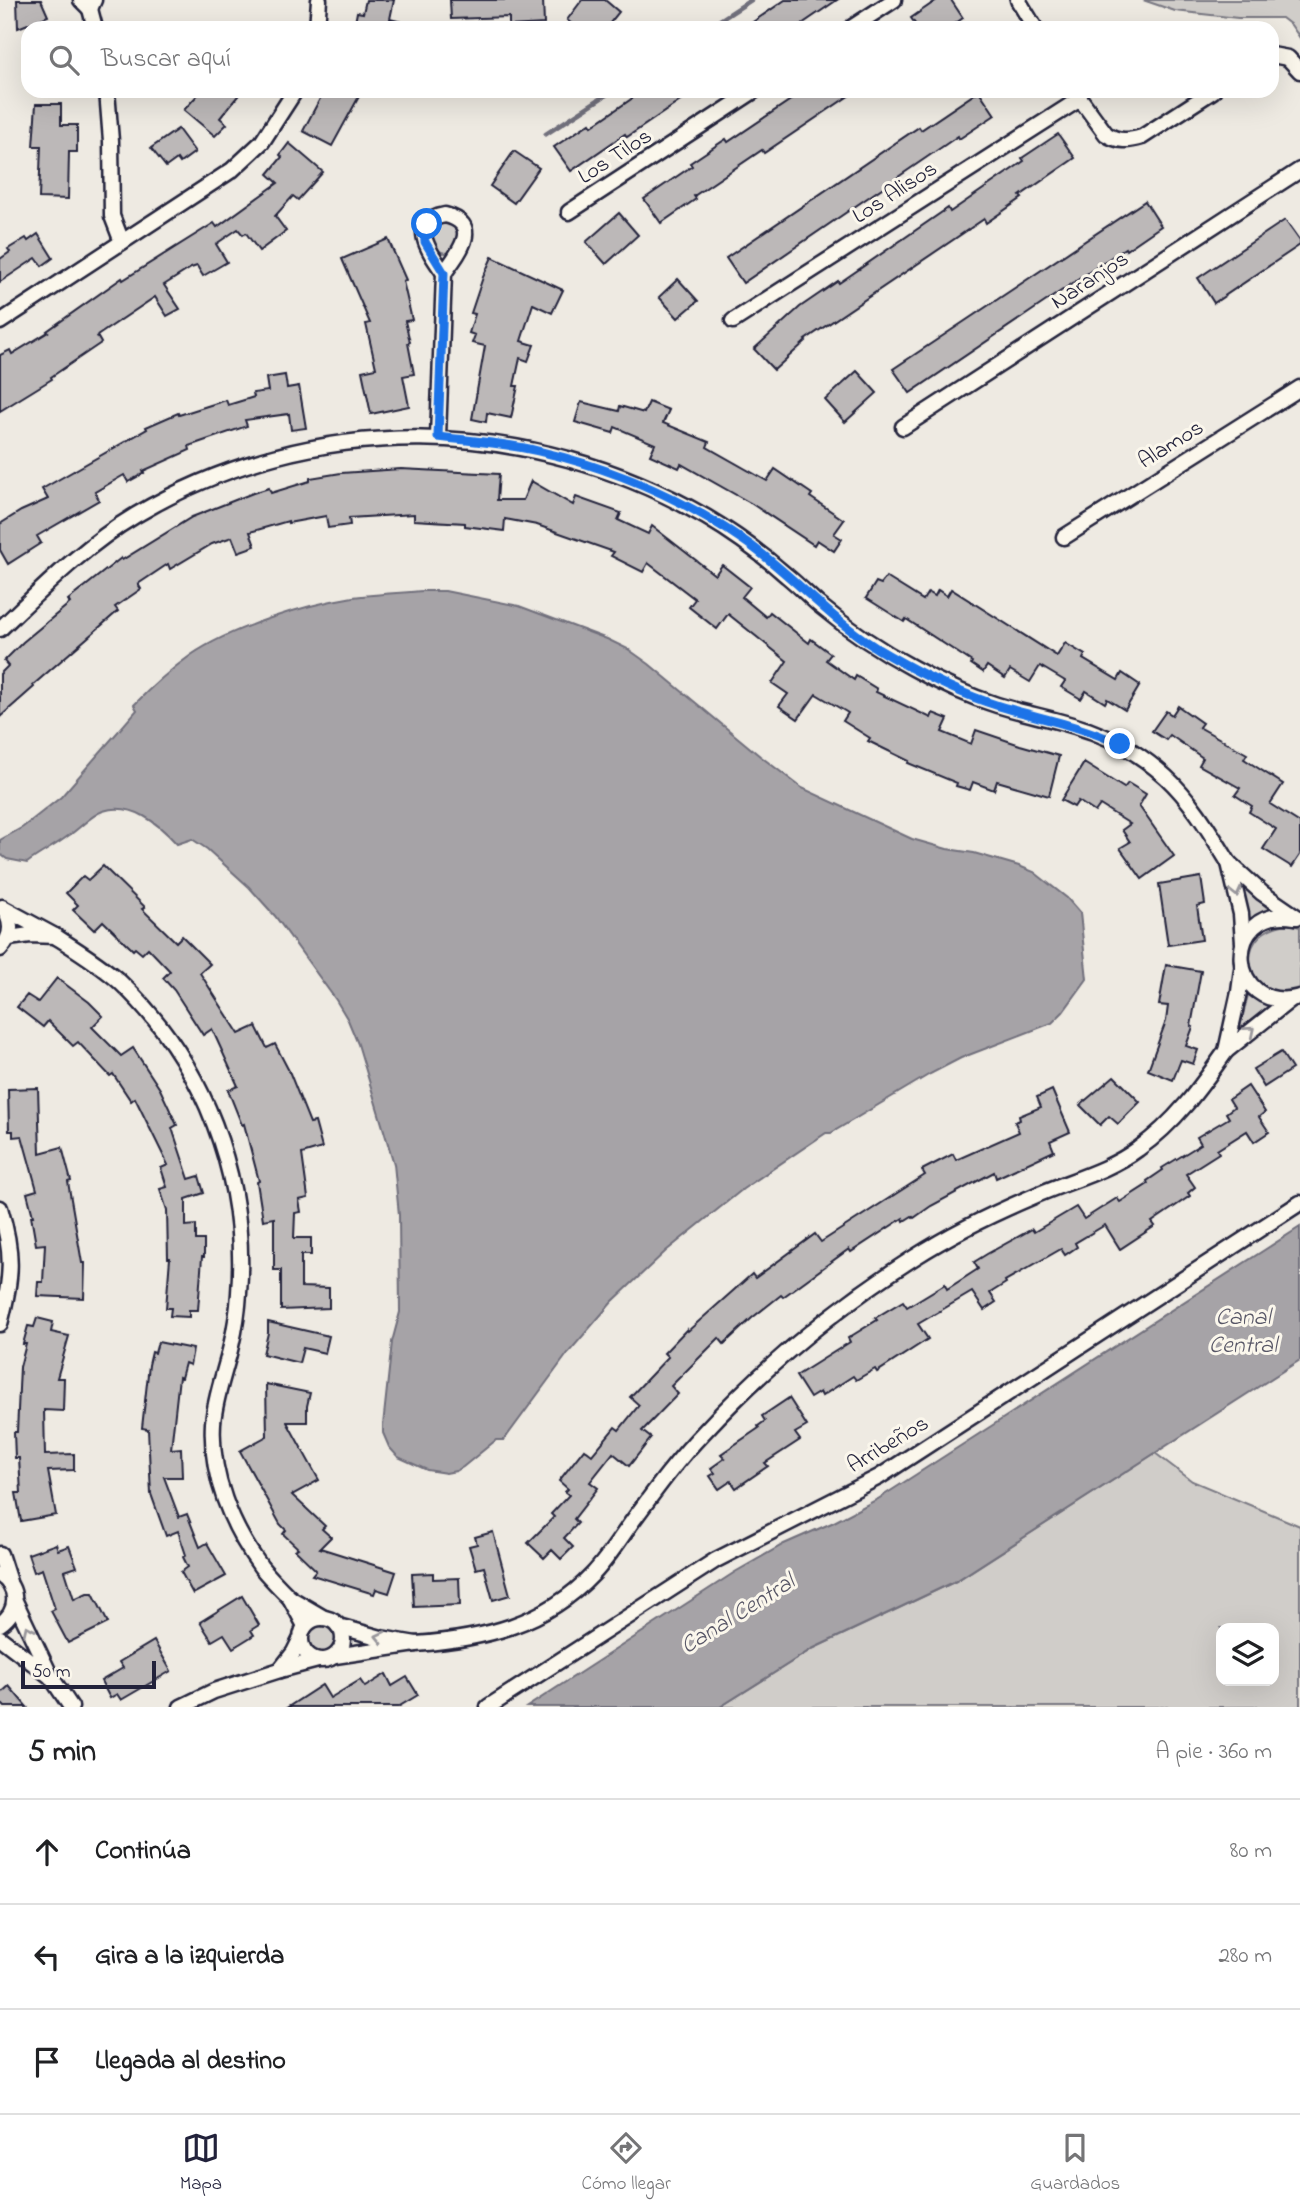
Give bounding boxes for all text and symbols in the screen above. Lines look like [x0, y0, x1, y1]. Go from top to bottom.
search box [21, 21, 1279, 98]
icon: search [45, 41, 83, 79]
text: Buscar aquí [101, 41, 231, 79]
street label: Los Tilos [572, 121, 659, 193]
street label: Los Alisos [846, 153, 944, 233]
route start [411, 208, 442, 239]
street label: Naranjos [1045, 244, 1136, 319]
street label: Alamos [1132, 412, 1211, 478]
route end [1104, 728, 1135, 759]
one-way arrow [1227, 886, 1242, 898]
one-way arrow [1242, 1027, 1255, 1039]
water label: Canal Central [1209, 1301, 1280, 1364]
street label: Arribeños [841, 1408, 935, 1482]
water label: Canal Central [674, 1564, 805, 1664]
map controls [1216, 1623, 1279, 1686]
button: layers [1216, 1623, 1279, 1686]
one-way arrow [22, 1625, 36, 1637]
one-way arrow [374, 1631, 386, 1646]
scale bar [21, 1658, 156, 1690]
text: 50 m [32, 1659, 71, 1686]
text: 5 min [28, 1731, 96, 1775]
text: A pie · 360 m [1156, 1736, 1272, 1769]
icon: ahead [28, 1833, 66, 1871]
text: Continúa [95, 1833, 191, 1871]
text: 80 m [1230, 1835, 1272, 1868]
icon: left [28, 1938, 66, 1976]
text: Gira a la izquierda [95, 1938, 284, 1976]
text: 280 m [1218, 1940, 1272, 1973]
icon: arrive [28, 2043, 66, 2081]
text: Llegada al destino [95, 2043, 286, 2081]
tab: Mapa [180, 2129, 222, 2198]
tab: Cómo llegar [582, 2129, 671, 2198]
tab: Guardados [1030, 2129, 1120, 2198]

